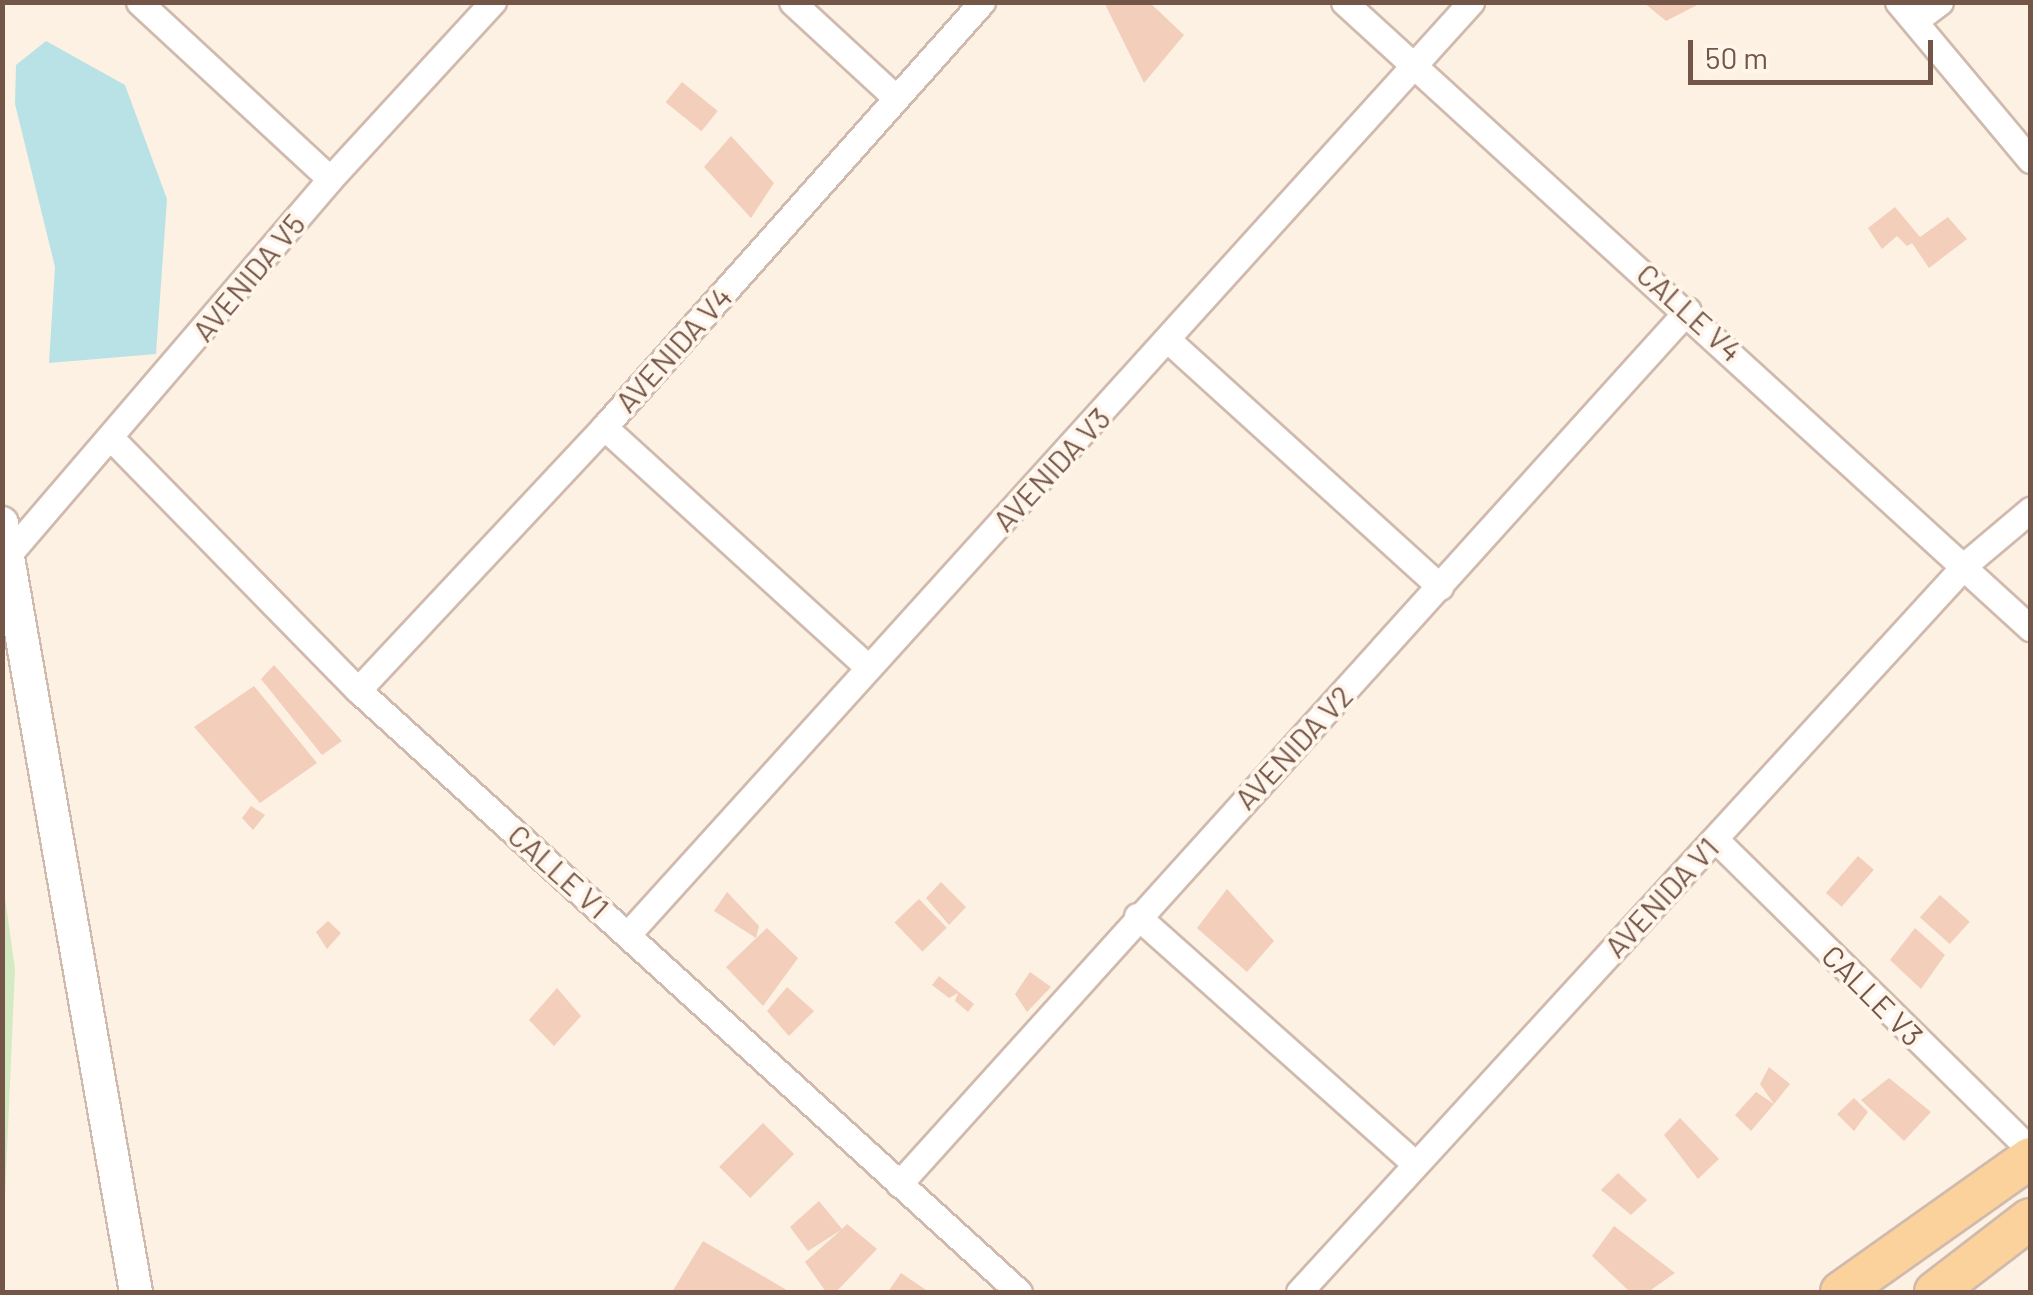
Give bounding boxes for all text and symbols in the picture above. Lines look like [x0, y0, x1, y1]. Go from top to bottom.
scale bar [1693, 20, 1938, 82]
text: 50 m [1705, 39, 1768, 75]
street label: AVENIDA V5 [184, 206, 312, 348]
street label: CALLE V4 [1630, 256, 1750, 368]
street label: AVENIDA V4 [607, 279, 739, 419]
street label: AVENIDA V3 [985, 400, 1117, 538]
street label: AVENIDA V2 [1227, 678, 1359, 816]
street label: CALLE V1 [501, 817, 617, 925]
street label: AVENIDA V1 [1597, 830, 1725, 964]
street label: CALLE V3 [1815, 937, 1931, 1053]

